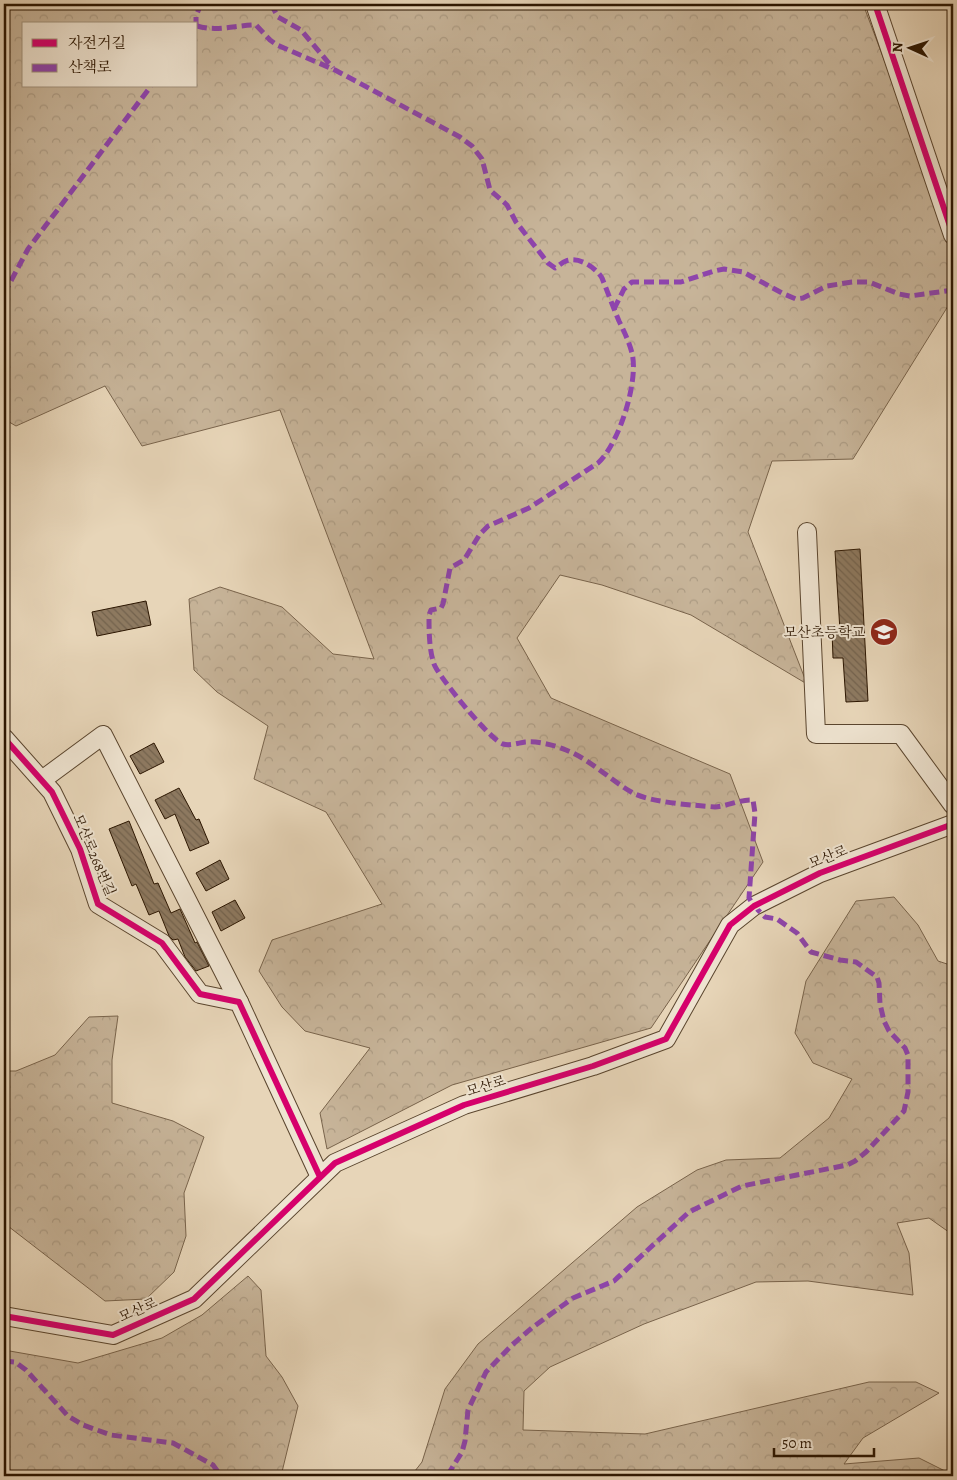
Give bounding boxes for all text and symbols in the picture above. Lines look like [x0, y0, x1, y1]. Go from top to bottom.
legend [22, 22, 198, 88]
north arrow [884, 22, 934, 72]
text: 자전거길 [68, 33, 126, 53]
text: N [888, 42, 907, 53]
text: 산책로 [68, 57, 112, 77]
school or university icon: 모산초등학교 [869, 617, 899, 647]
place label: 모산초등학교 [784, 623, 865, 642]
street label: 모산로268번길 [68, 811, 120, 899]
street label: 모산로 [806, 840, 851, 873]
street label: 모산로 [464, 1071, 509, 1101]
street label: 모산로 [116, 1293, 161, 1327]
scale bar [774, 1425, 874, 1457]
text: 50 m [782, 1433, 812, 1453]

